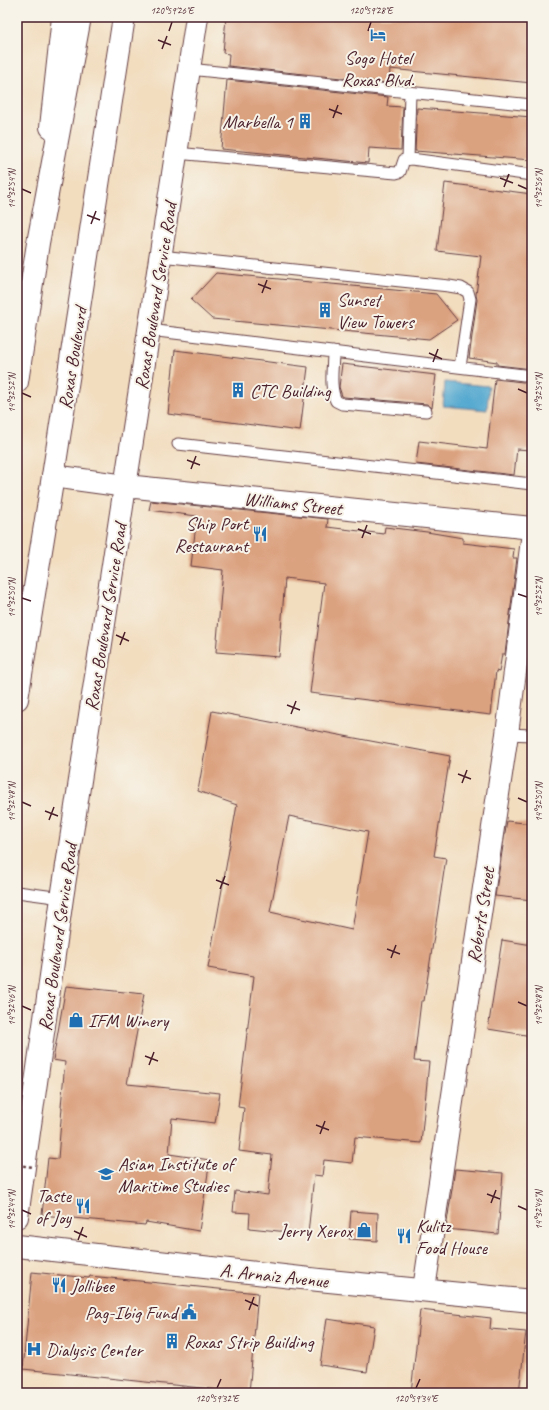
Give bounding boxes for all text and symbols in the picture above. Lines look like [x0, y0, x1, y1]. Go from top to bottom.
text: 120°59'26"E [150, 4, 195, 17]
text: 120°59'28"E [349, 4, 394, 17]
hotel icon: Sogo Hotel Roxas Blvd. [369, 26, 387, 44]
place label: Sogo Hotel Roxas Blvd. [342, 46, 415, 92]
place label: Marbella 1 [222, 110, 294, 134]
building icon: Marbella 1 [296, 112, 314, 130]
text: 14°32'54"N [5, 167, 18, 209]
text: 14°32'56"N [532, 167, 545, 209]
street label: Roxas Boulevard Service Road [129, 197, 183, 391]
place label: Sunset View Towers [337, 288, 416, 334]
building icon: Sunset View Towers [316, 301, 334, 319]
street label: Roxas Boulevard [53, 303, 93, 411]
text: 14°32'52"N [5, 371, 18, 413]
text: 14°32'54"N [532, 371, 545, 413]
place label: CTC Building [250, 379, 332, 403]
building icon: CTC Building [229, 381, 247, 399]
street label: Williams Street [243, 487, 345, 521]
place label: Ship Port Restaurant [174, 512, 250, 558]
street label: Roxas Boulevard Service Road [79, 518, 133, 712]
restaurant icon: Ship Port Restaurant [251, 525, 269, 543]
text: 14°32'52"N [532, 575, 545, 617]
text: 14°32'50"N [5, 576, 18, 618]
text: 14°32'48"N [5, 780, 18, 822]
text: 14°32'50"N [532, 780, 545, 822]
street label: Roxas Boulevard Service Road [33, 838, 84, 1032]
street label: Roberts Street [462, 864, 501, 965]
text: 14°32'46"N [5, 984, 18, 1026]
text: 14°32'48"N [532, 984, 545, 1026]
place label: IFM Winery [88, 1009, 170, 1033]
shop icon: IFM Winery [67, 1011, 85, 1029]
place label: Asian Institute of Maritime Studies [118, 1152, 238, 1198]
school or university icon: Asian Institute of Maritime Studies [97, 1165, 115, 1183]
place label: Taste of Joy [35, 1184, 73, 1230]
text: 14°32'44"N [5, 1188, 18, 1230]
text: 14°32'46"N [532, 1188, 545, 1230]
restaurant icon: Taste of Joy [74, 1197, 92, 1215]
place label: Kulitz Food House [416, 1214, 489, 1260]
place label: Jerry Xerox [278, 1219, 353, 1243]
shop icon: Jerry Xerox [355, 1221, 373, 1239]
restaurant icon: Kulitz Food House [395, 1227, 413, 1245]
street label: A. Arnaiz Avenue [219, 1258, 331, 1294]
place label: Jollibee [70, 1274, 116, 1298]
restaurant icon: Jollibee [50, 1276, 68, 1294]
place label: Pag-Ibig Fund [85, 1301, 181, 1325]
public building icon: Pag-Ibig Fund [180, 1303, 198, 1321]
place label: Roxas Strip Building [184, 1330, 315, 1354]
building icon: Roxas Strip Building [163, 1332, 181, 1350]
place label: Dialysis Center [46, 1338, 144, 1362]
hospital icon: Dialysis Center [25, 1340, 43, 1358]
text: 120°59'32"E [195, 1392, 240, 1405]
text: 120°59'34"E [394, 1392, 439, 1405]

